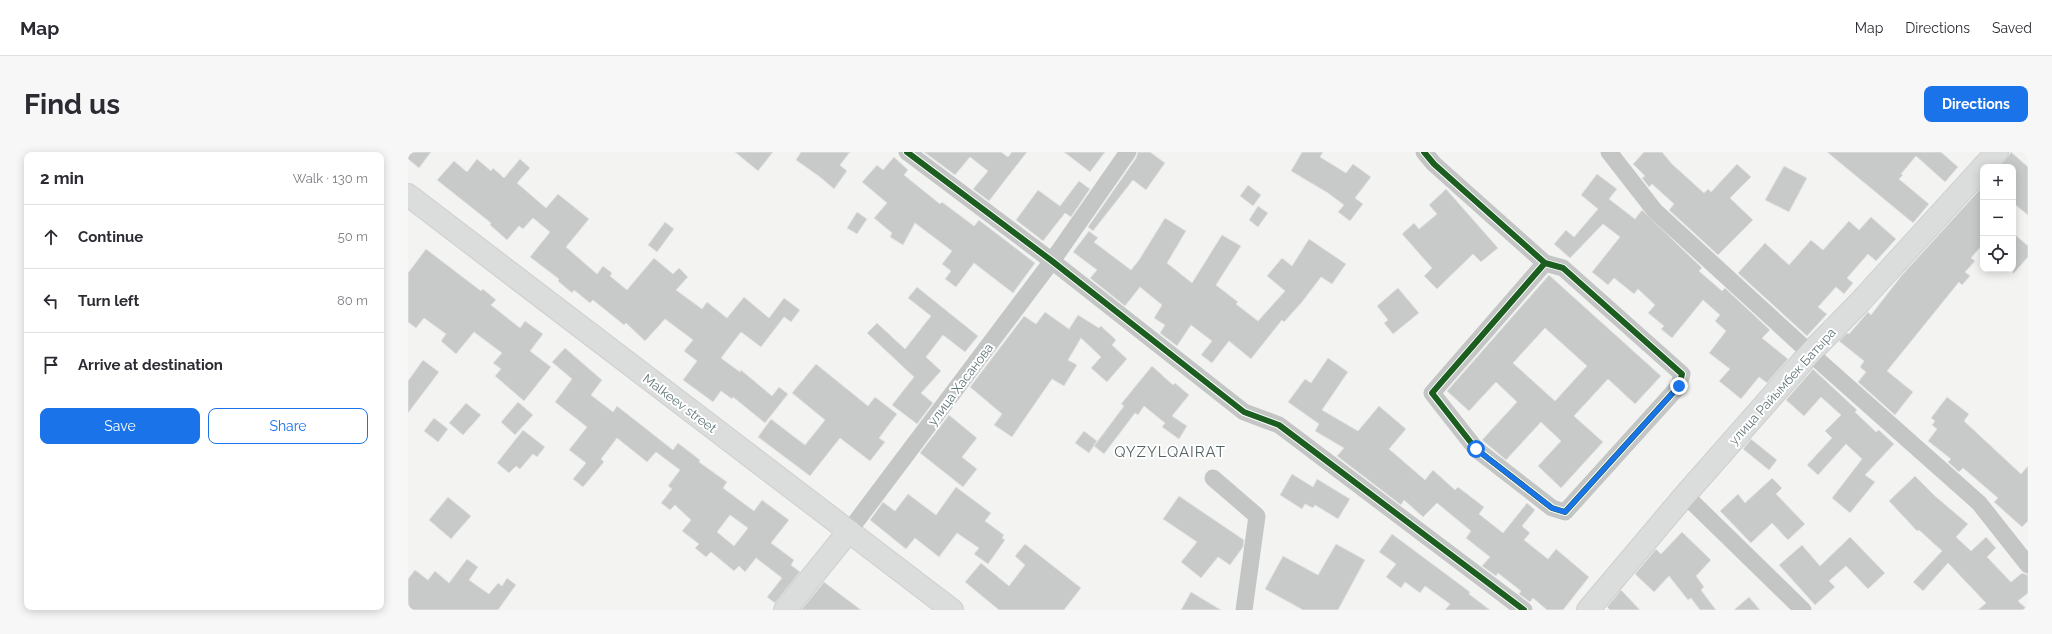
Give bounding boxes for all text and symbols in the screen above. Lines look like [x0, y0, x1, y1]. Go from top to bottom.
text: Map [20, 17, 59, 39]
text: Map [1855, 20, 1883, 36]
text: Directions [1905, 20, 1970, 36]
text: Saved [1992, 20, 2032, 36]
button: Directions [1924, 86, 2028, 122]
text: Find us [24, 88, 120, 121]
map controls [1980, 164, 2016, 272]
button: + [1980, 164, 2016, 200]
text: 2 min [40, 168, 84, 188]
text: Walk · 130 m [293, 171, 368, 186]
button: − [1980, 200, 2016, 236]
icon: ahead [40, 226, 62, 248]
text: Continue [78, 228, 143, 246]
text: 50 m [338, 229, 368, 244]
button: locate [1980, 236, 2016, 272]
icon: left [40, 290, 62, 312]
text: Turn left [78, 292, 139, 310]
text: 80 m [337, 293, 368, 308]
street label: улица Райымбек Батыра [1726, 325, 1839, 448]
street label: улица Хасанова [925, 340, 996, 428]
icon: arrive [40, 354, 62, 376]
text: Arrive at destination [78, 356, 223, 374]
street label: Malkeev street [640, 371, 720, 436]
route end [1670, 377, 1688, 395]
button: Save [40, 408, 200, 444]
button: Share [208, 408, 368, 444]
route start [1467, 440, 1485, 458]
district label: QYZYLQAIRAT [1114, 443, 1226, 461]

